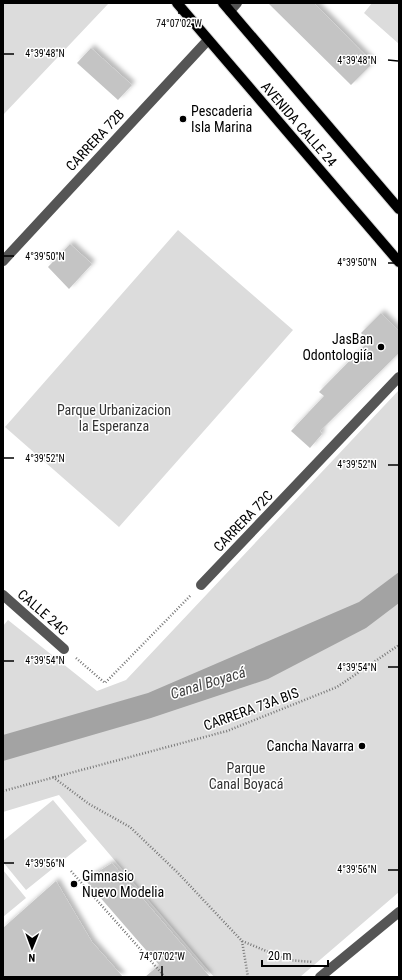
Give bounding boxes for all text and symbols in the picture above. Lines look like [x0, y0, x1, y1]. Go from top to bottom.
text: 74°07'02"W [156, 18, 202, 29]
text: 4°39'48"N [25, 48, 65, 59]
text: 4°39'48"N [337, 55, 377, 66]
street label: AVENIDA CALLE 24 [258, 78, 340, 170]
place label: Pescaderia Isla Marina [191, 103, 252, 135]
street label: CARRERA 72B [63, 106, 127, 174]
marker: Pescaderia Isla Marina [178, 114, 188, 124]
text: 4°39'50"N [25, 251, 65, 262]
text: 4°39'50"N [337, 257, 377, 268]
place label: JasBan Odontologiía [302, 331, 373, 363]
marker: JasBan Odontologiía [376, 342, 386, 352]
park label: Parque Urbanizacion la Esperanza [57, 402, 171, 434]
text: 4°39'52"N [25, 453, 65, 464]
text: 4°39'52"N [337, 459, 377, 470]
street label: CARRERA 72C [210, 487, 276, 555]
street label: CALLE 24C [15, 586, 71, 638]
text: 4°39'54"N [25, 655, 65, 666]
text: 4°39'54"N [337, 662, 377, 673]
water label: Canal Boyacá [168, 663, 249, 703]
street label: CARRERA 73A BIS [201, 684, 301, 734]
place label: Cancha Navarra [267, 738, 354, 754]
marker: Cancha Navarra [357, 741, 367, 751]
park label: Parque Canal Boyacá [209, 760, 283, 792]
text: 4°39'56"N [25, 858, 65, 869]
text: 4°39'56"N [337, 864, 377, 875]
place label: Gimnasio Nuevo Modelia [82, 868, 164, 900]
marker: Gimnasio Nuevo Modelia [69, 879, 79, 889]
north arrow [12, 928, 52, 968]
scale bar [262, 942, 328, 968]
text: 20 m [268, 949, 292, 963]
text: N [28, 951, 35, 964]
text: 74°07'02"W [139, 951, 185, 962]

